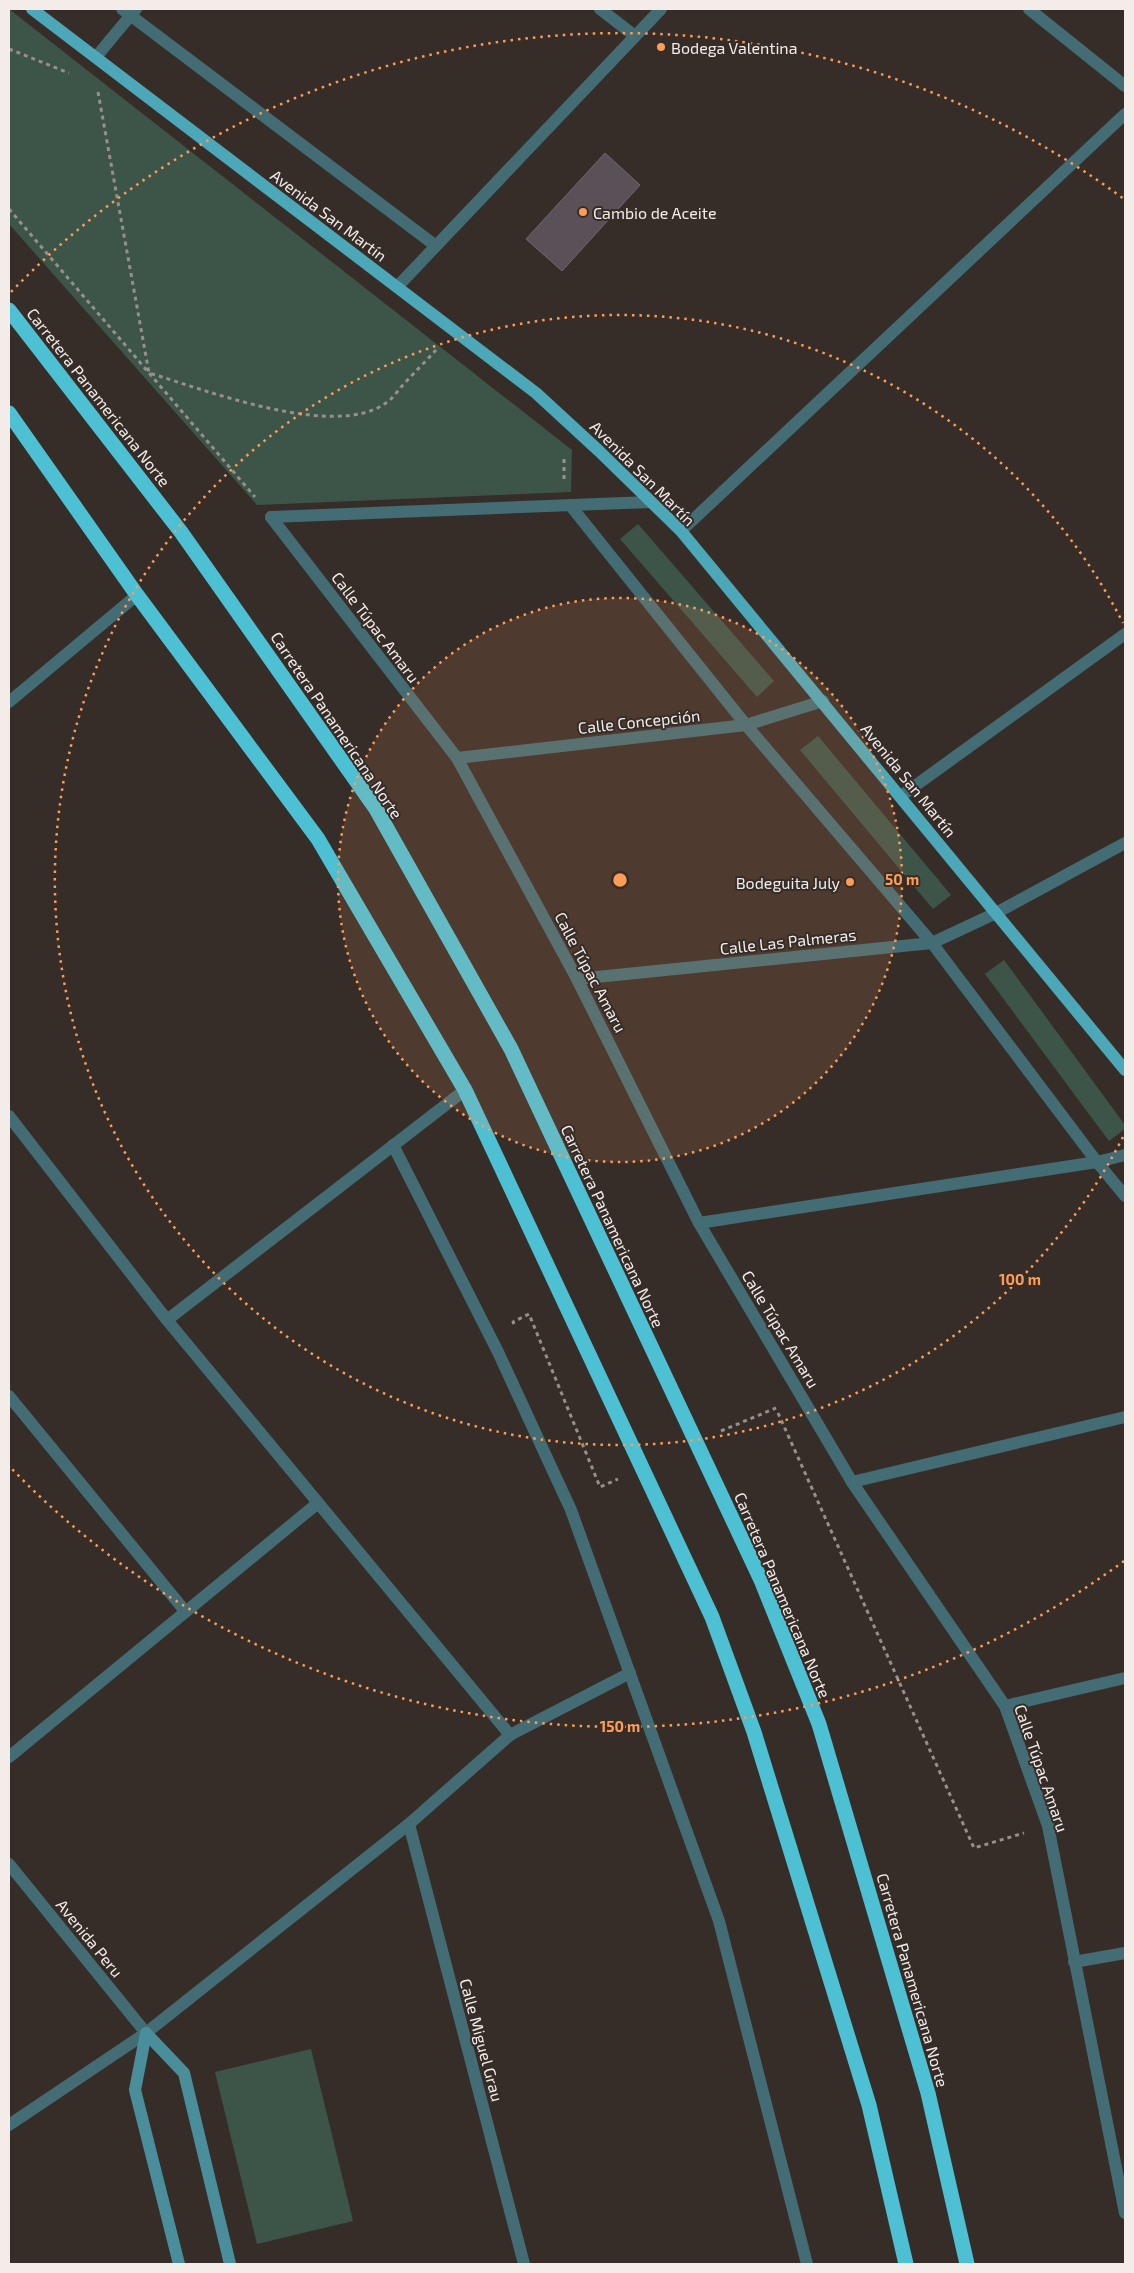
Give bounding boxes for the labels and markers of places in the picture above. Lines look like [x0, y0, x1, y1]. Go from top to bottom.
place label: Bodega Valentina [671, 38, 797, 57]
marker: Bodega Valentina [655, 41, 667, 53]
place label: Cambio de Aceite [593, 203, 717, 222]
marker: Cambio de Aceite [577, 206, 589, 218]
centre of rings [611, 871, 629, 889]
place label: Bodeguita July [736, 873, 841, 892]
marker: Bodeguita July [844, 876, 856, 888]

